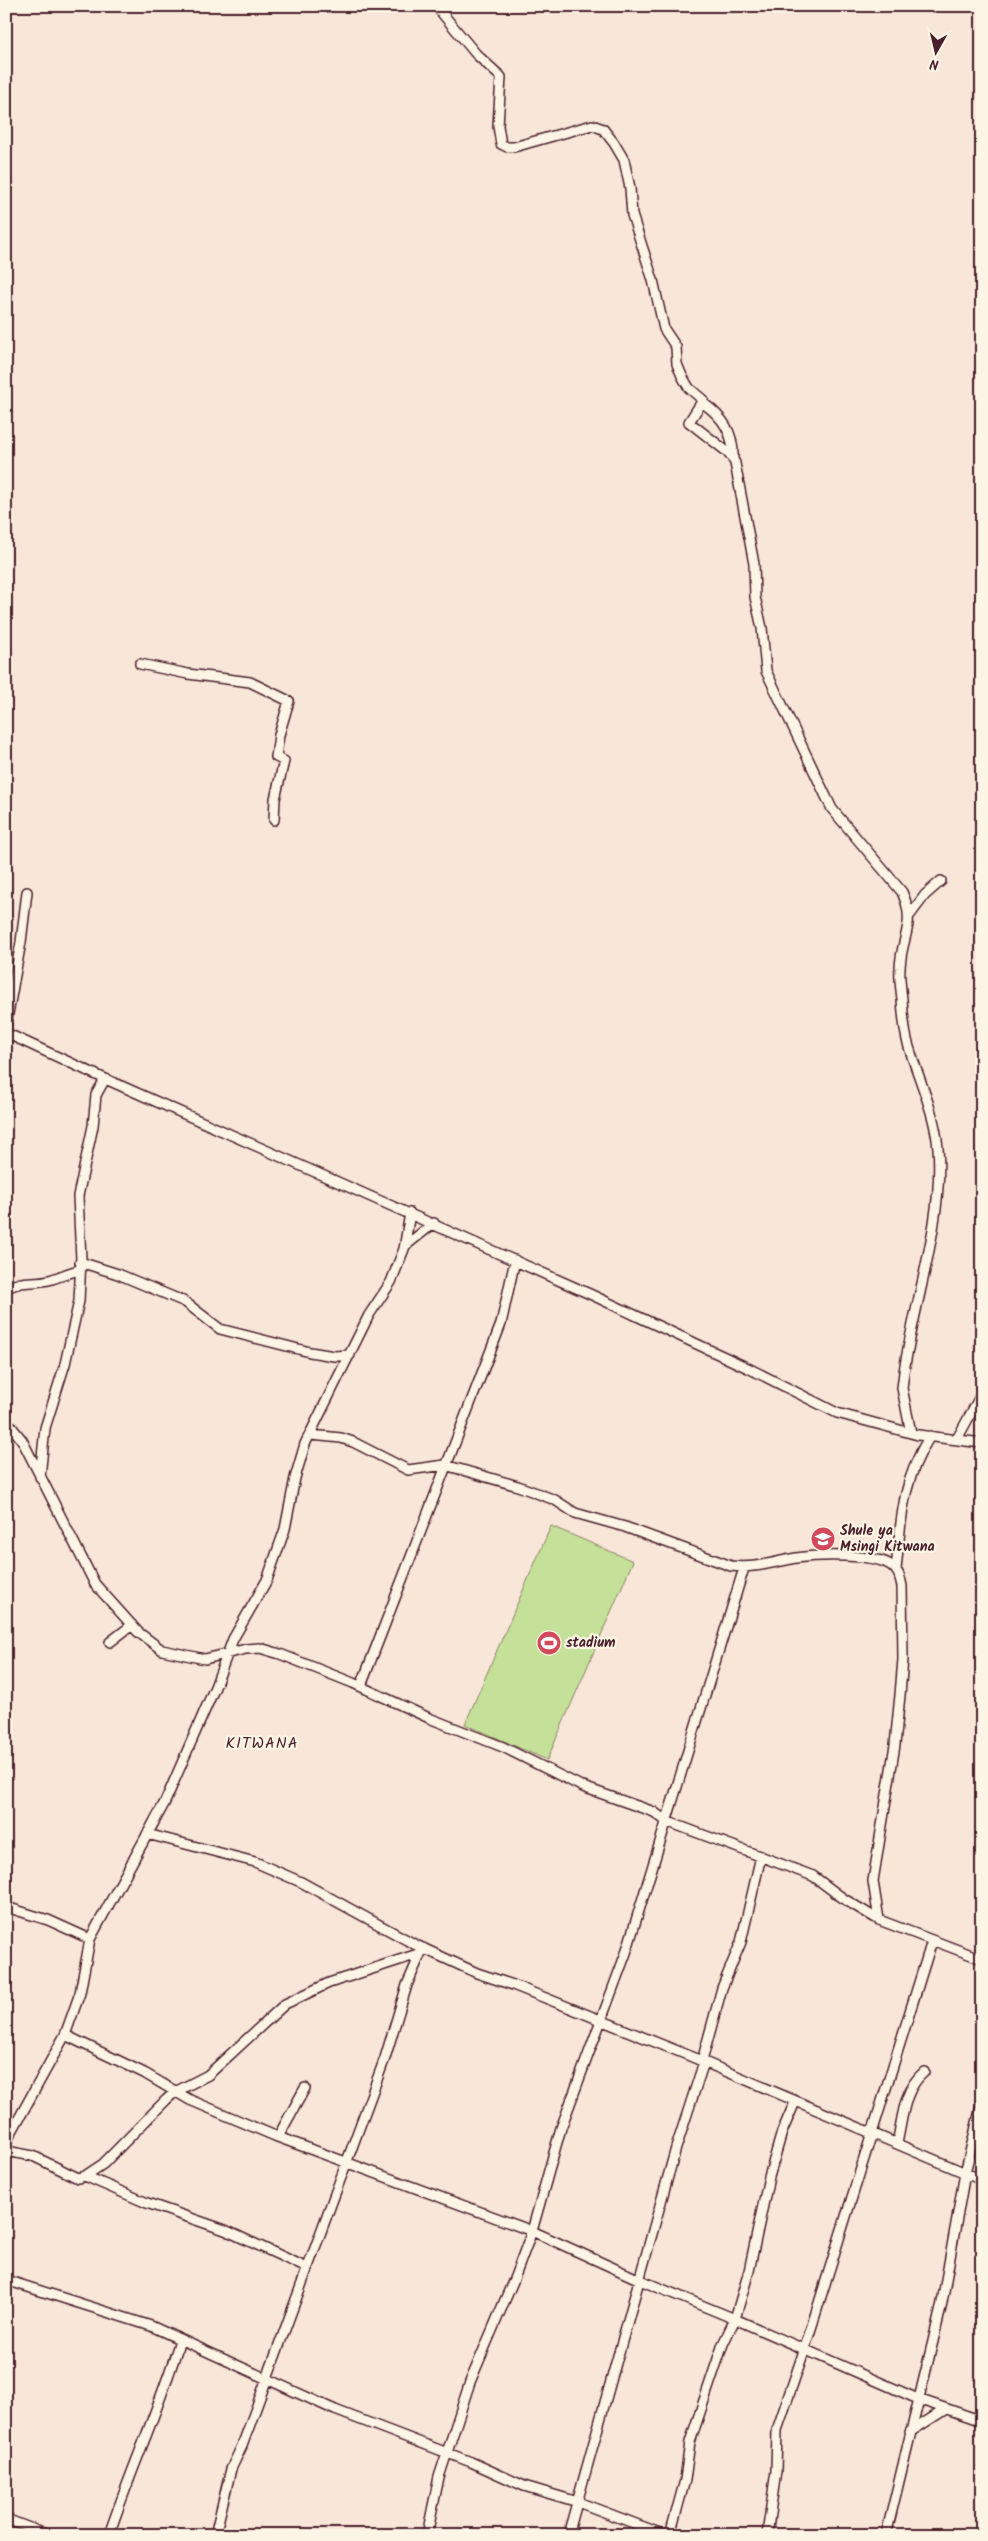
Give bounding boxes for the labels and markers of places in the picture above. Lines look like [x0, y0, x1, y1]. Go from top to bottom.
place label: Shule ya Msingi Kitwana [840, 1520, 935, 1558]
school or university icon: Shule ya Msingi Kitwana [810, 1526, 836, 1552]
sports icon: stadium [536, 1630, 562, 1656]
place label: stadium [566, 1632, 616, 1654]

